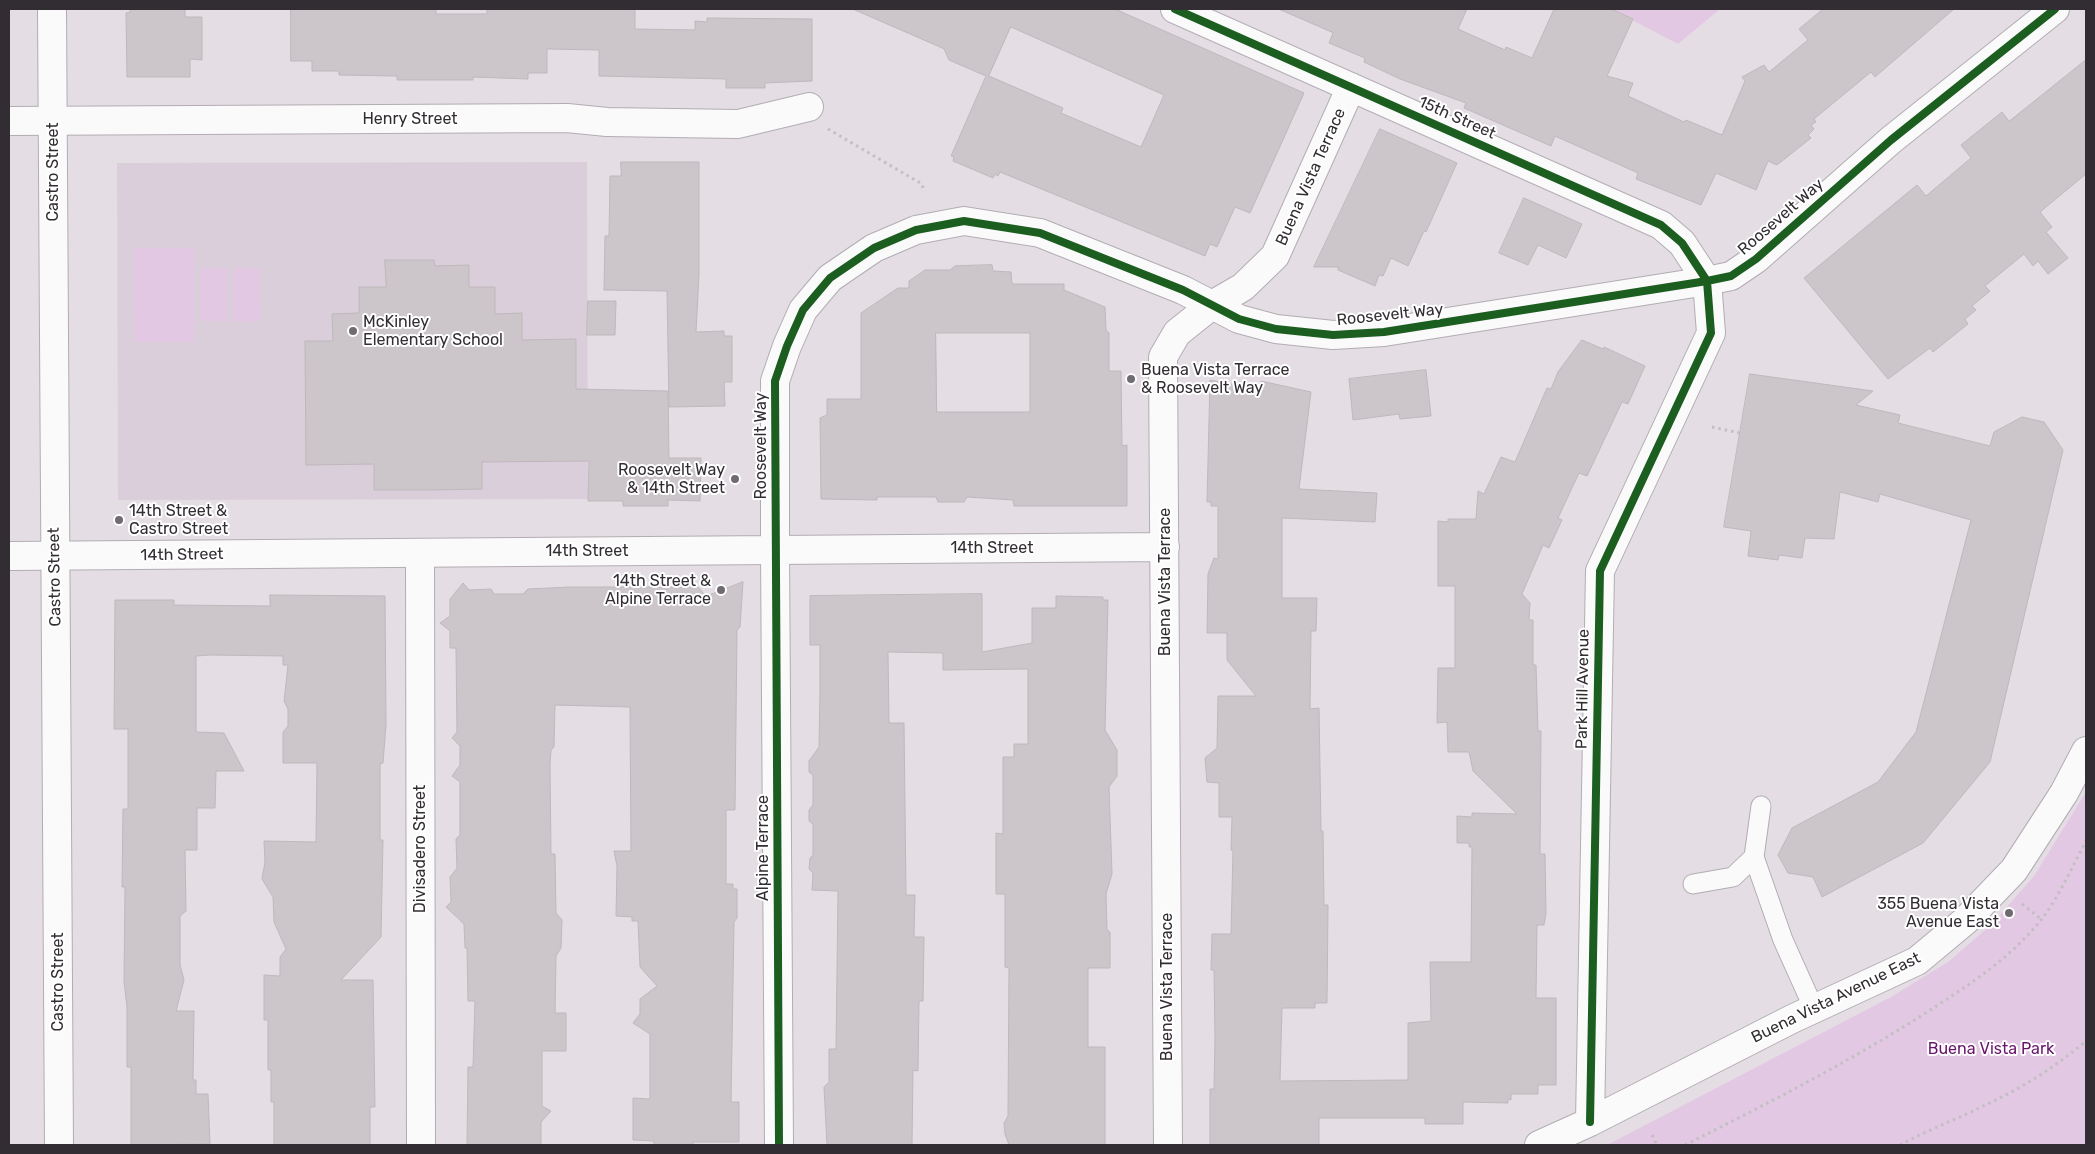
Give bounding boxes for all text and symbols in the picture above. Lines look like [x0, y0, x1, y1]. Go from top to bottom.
street label: 15th Street [1415, 92, 1499, 144]
street label: Buena Vista Terrace [1272, 105, 1350, 249]
street label: Henry Street [362, 109, 458, 129]
street label: Castro Street [43, 122, 63, 222]
street label: Roosevelt Way [1734, 175, 1828, 259]
street label: Roosevelt Way [1336, 300, 1444, 330]
place label: McKinley Elementary School [363, 312, 503, 350]
marker: McKinley Elementary School [347, 325, 359, 337]
place label: Buena Vista Terrace & Roosevelt Way [1141, 360, 1290, 398]
marker: Buena Vista Terrace & Roosevelt Way [1125, 373, 1137, 385]
street label: Roosevelt Way [751, 392, 771, 500]
place label: Roosevelt Way & 14th Street [618, 460, 725, 498]
marker: Roosevelt Way & 14th Street [729, 473, 741, 485]
place label: 14th Street & Castro Street [129, 501, 228, 539]
street label: Buena Vista Terrace [1155, 508, 1175, 656]
marker: 14th Street & Castro Street [113, 514, 125, 526]
street label: Castro Street [45, 527, 65, 627]
street label: 14th Street [951, 538, 1033, 558]
street label: 14th Street [546, 541, 628, 561]
street label: 14th Street [140, 545, 224, 565]
place label: 14th Street & Alpine Terrace [605, 571, 711, 609]
marker: 14th Street & Alpine Terrace [715, 584, 727, 596]
street label: Park Hill Avenue [1572, 629, 1594, 749]
street label: Divisadero Street [410, 785, 430, 913]
street label: Alpine Terrace [753, 795, 773, 901]
place label: 355 Buena Vista Avenue East [1877, 894, 1999, 932]
marker: 355 Buena Vista Avenue East [2003, 907, 2015, 919]
street label: Buena Vista Terrace [1157, 913, 1177, 1061]
street label: Castro Street [48, 932, 68, 1032]
street label: Buena Vista Avenue East [1748, 949, 1924, 1047]
park label: Buena Vista Park [1928, 1039, 2054, 1059]

